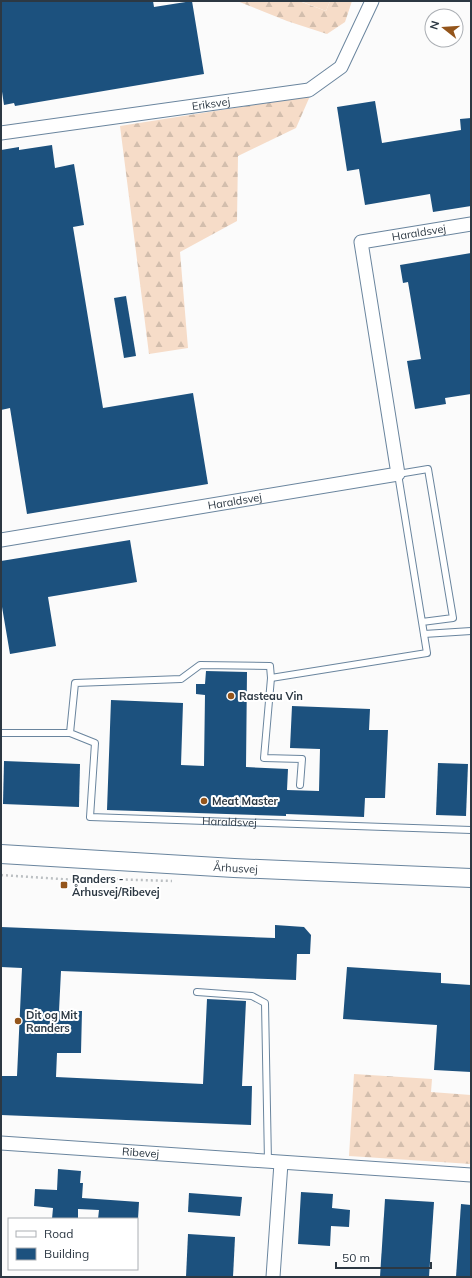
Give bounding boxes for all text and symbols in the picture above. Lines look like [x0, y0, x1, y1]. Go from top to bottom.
north arrow [424, 8, 464, 48]
text: N [427, 19, 442, 31]
street label: Eriksvej [191, 94, 231, 113]
street label: Haraldsvej [391, 221, 447, 244]
street label: Haraldsvej [207, 490, 263, 513]
place label: Rasteau Vin [239, 689, 303, 703]
marker: Rasteau Vin [226, 691, 236, 701]
place label: Meat Master [212, 794, 279, 808]
marker: Meat Master [199, 796, 209, 806]
street label: Haraldsvej [202, 814, 257, 830]
street label: Århusvej [213, 859, 258, 876]
place label: Randers - Århusvej/Ribevej [72, 872, 160, 899]
marker: Randers - Århusvej/Ribevej [59, 880, 69, 890]
place label: Dit og Mit Randers [26, 1008, 77, 1035]
marker: Dit og Mit Randers [13, 1016, 23, 1026]
street label: Ribevej [122, 1144, 160, 1161]
legend [8, 1218, 138, 1270]
text: Road [44, 1226, 73, 1241]
scale bar [336, 1244, 431, 1270]
text: Building [44, 1246, 89, 1261]
text: 50 m [342, 1250, 370, 1265]

